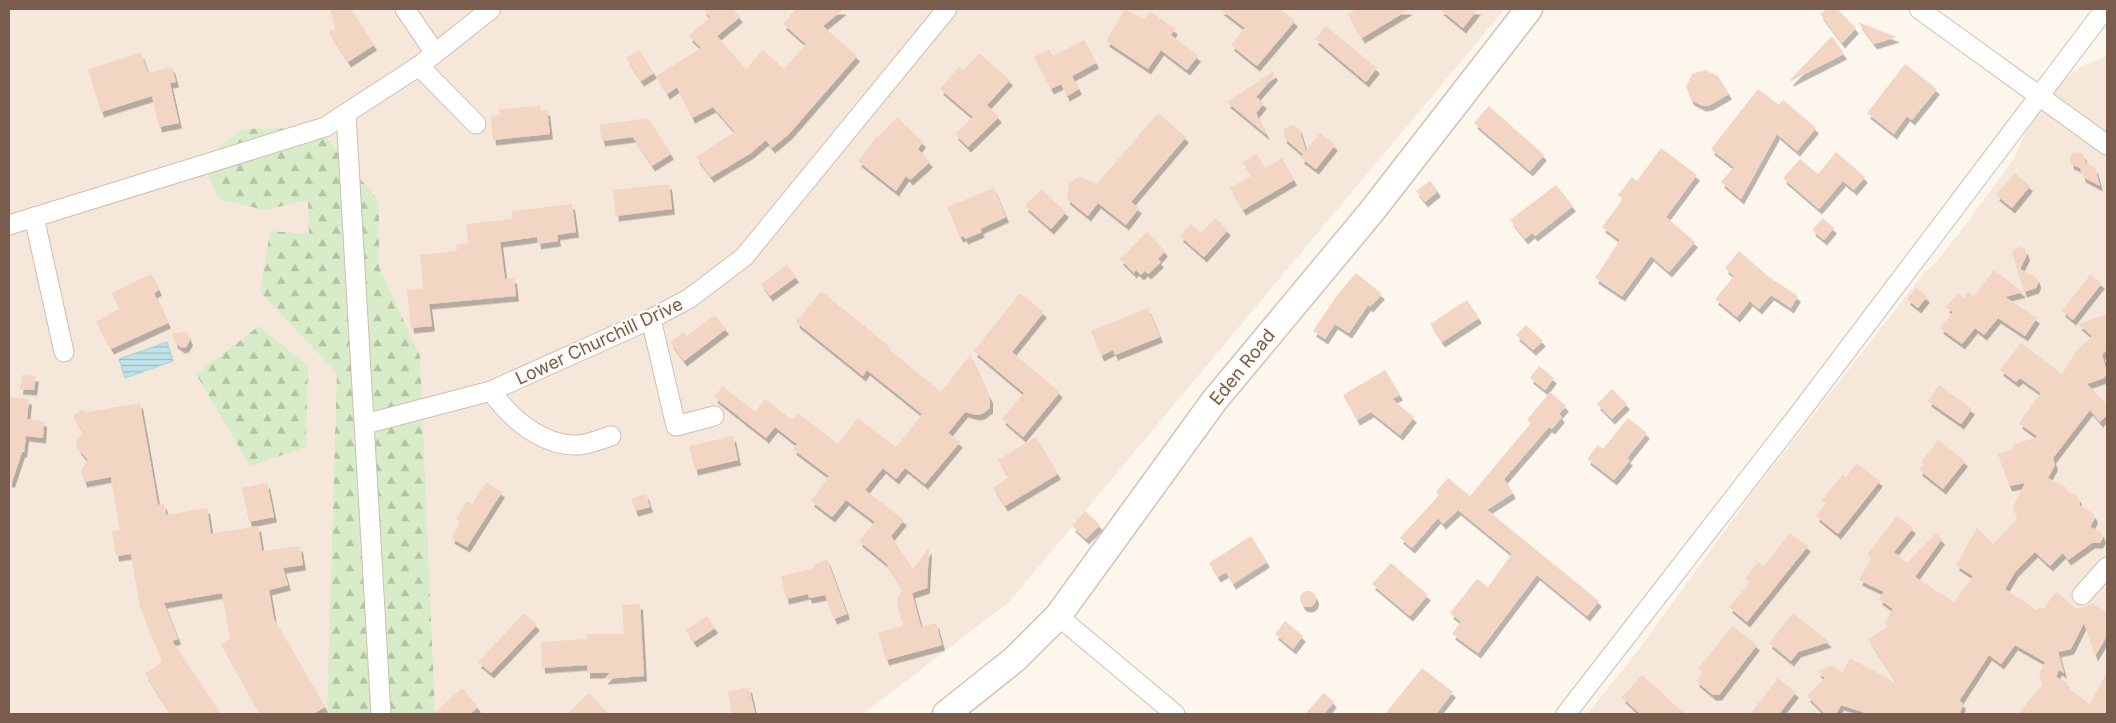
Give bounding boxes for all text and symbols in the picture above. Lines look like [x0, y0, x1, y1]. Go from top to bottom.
street label: Lower Churchill Drive [512, 293, 686, 389]
street label: Eden Road [1205, 325, 1279, 409]

